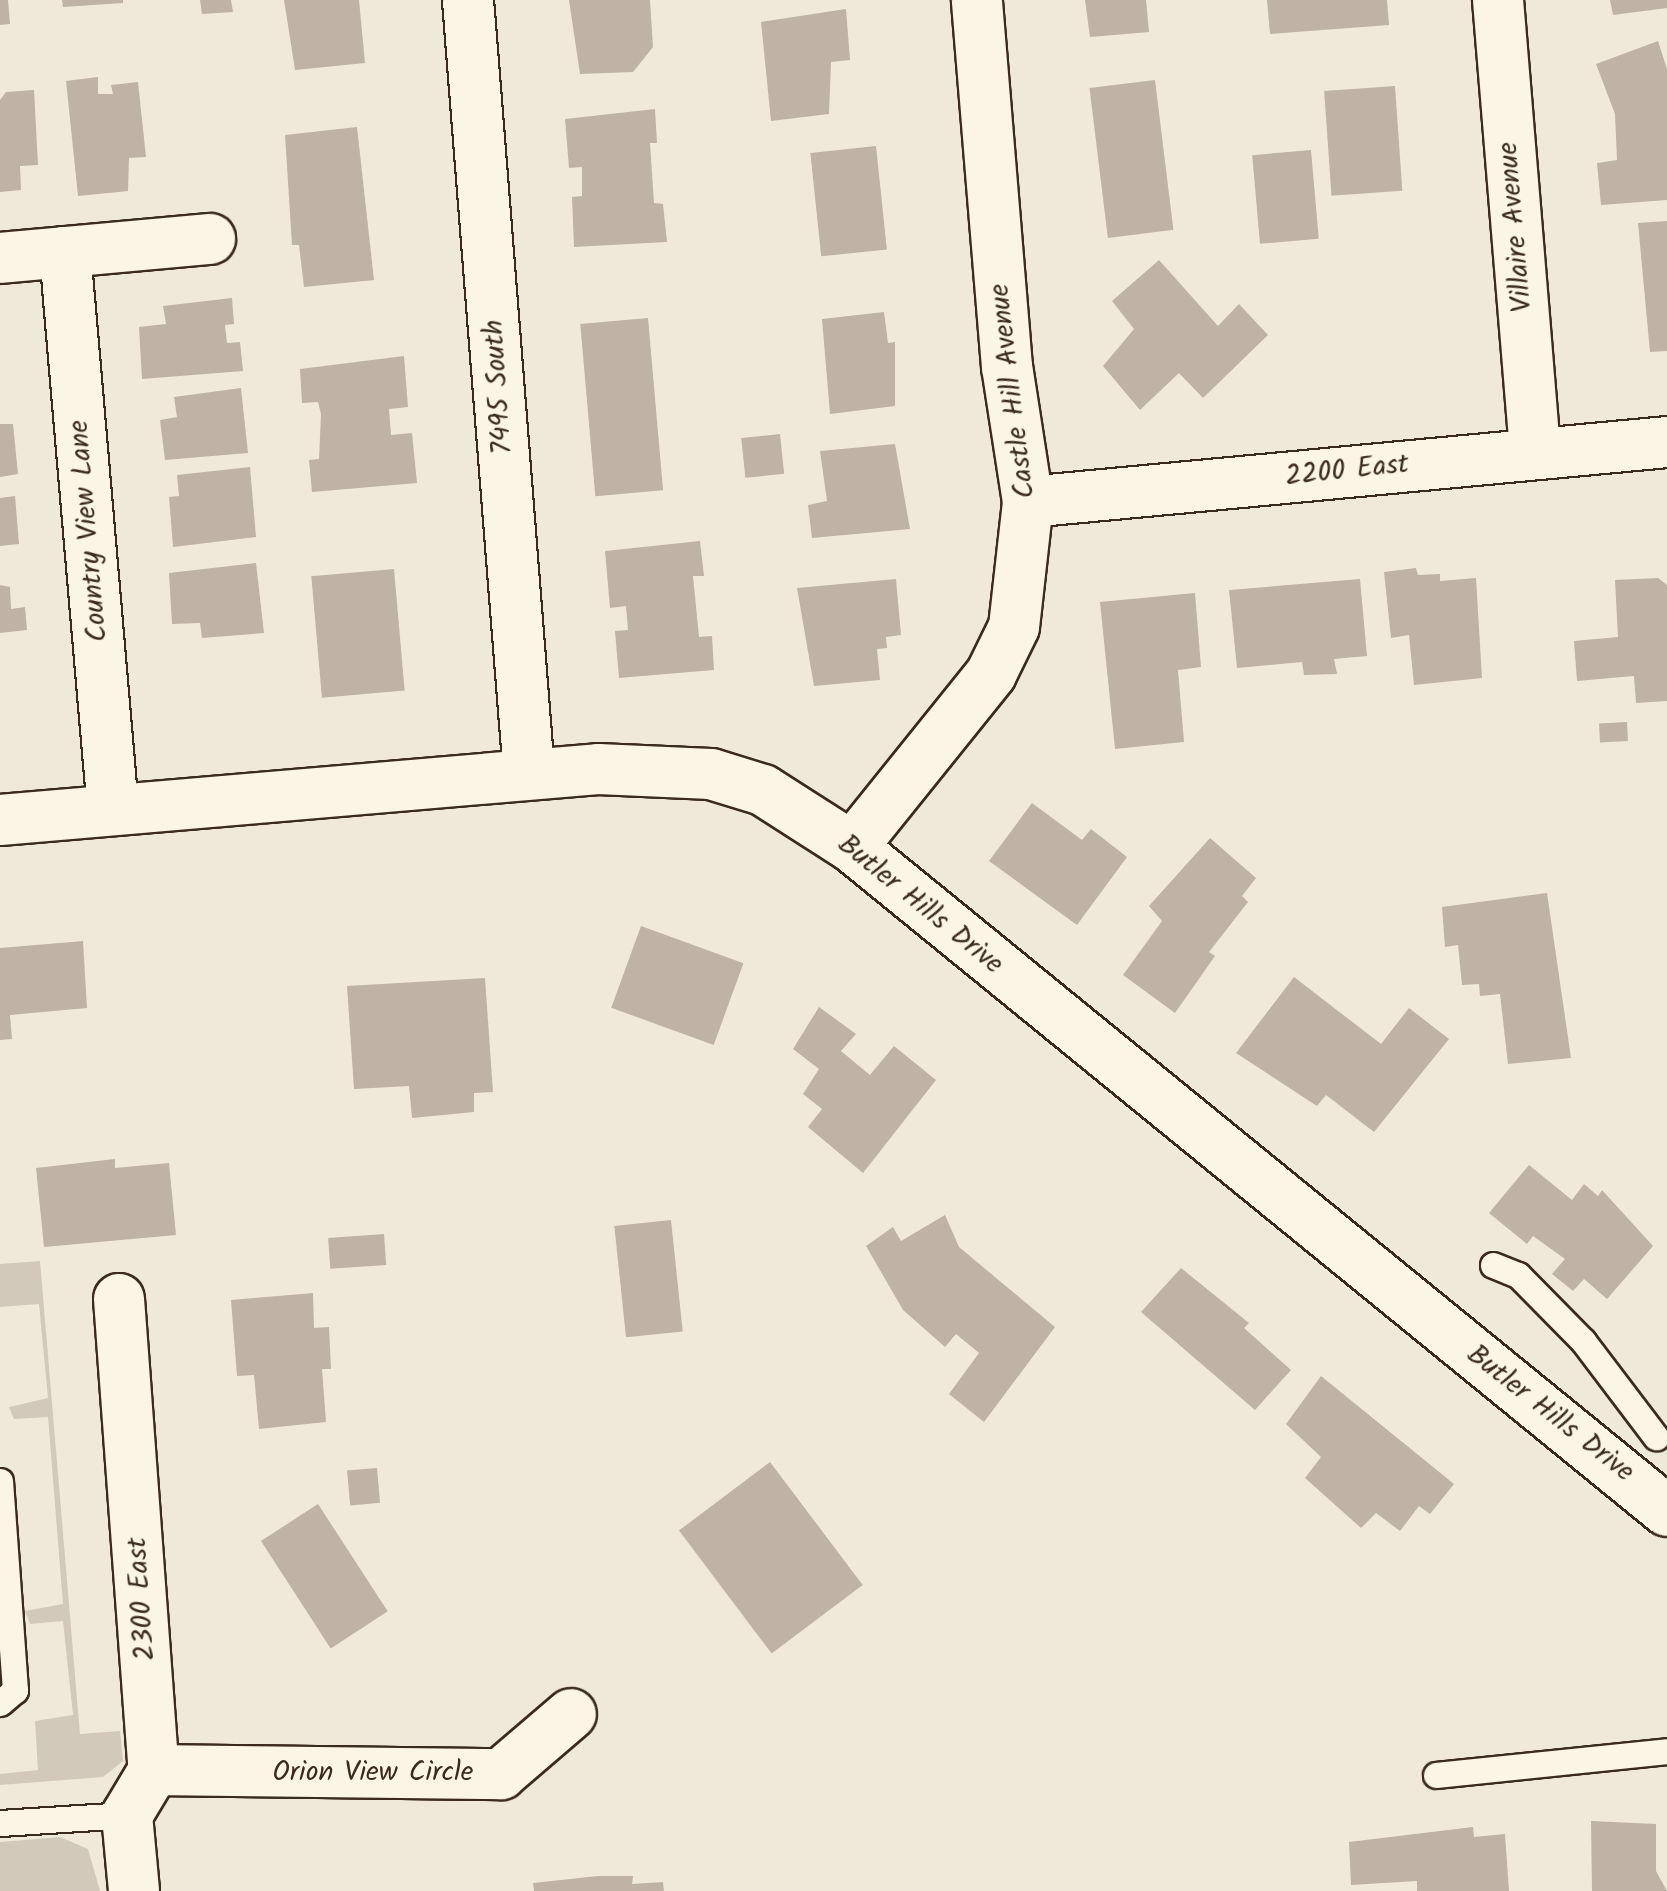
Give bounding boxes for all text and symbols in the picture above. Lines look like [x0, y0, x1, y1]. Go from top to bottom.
street label: Villaire Avenue [1492, 141, 1540, 313]
street label: Castle Hill Avenue [983, 282, 1043, 500]
street label: 7495 South [478, 318, 520, 456]
street label: Country View Lane [63, 419, 115, 643]
street label: 2200 East [1284, 448, 1410, 494]
street label: Butler Hills Drive [831, 828, 1009, 982]
street label: Butler Hills Drive [1460, 1338, 1640, 1490]
street label: 2300 East [121, 1536, 163, 1662]
street label: Orion View Circle [273, 1756, 473, 1790]

